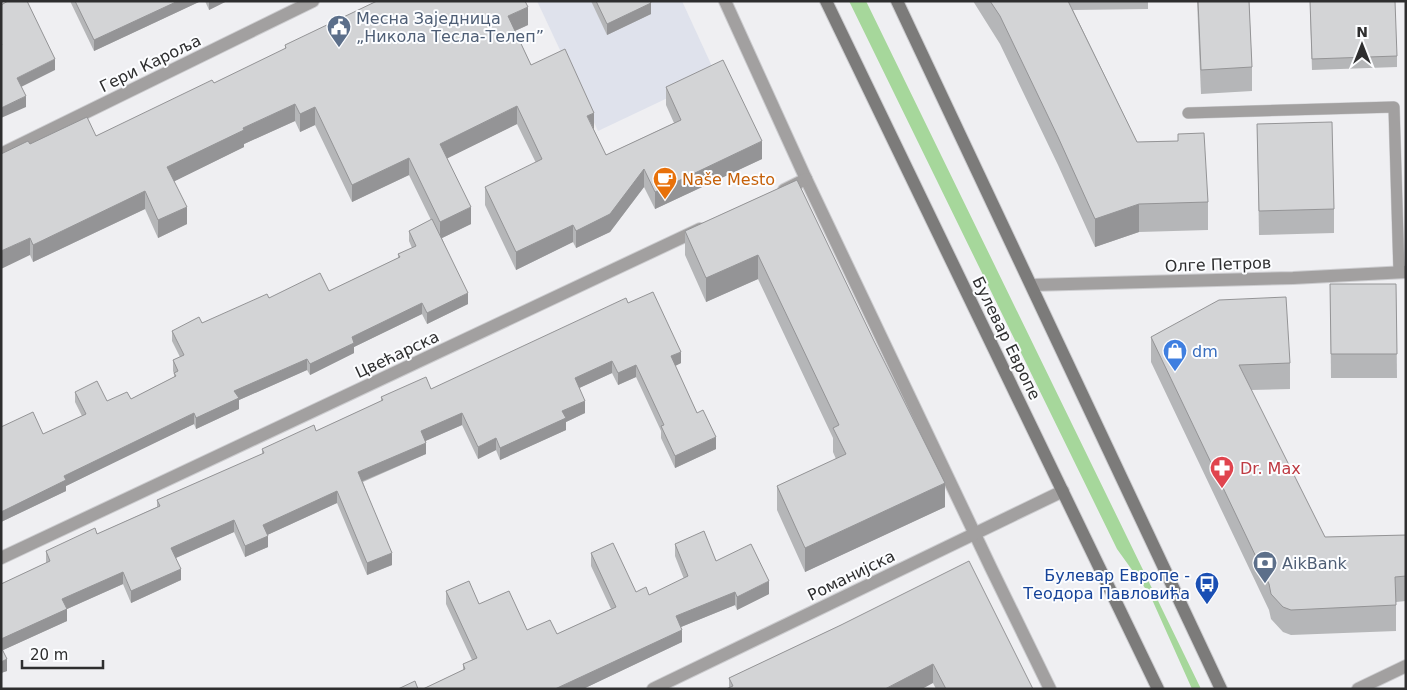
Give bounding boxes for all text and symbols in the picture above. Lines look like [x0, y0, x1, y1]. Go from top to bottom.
place label: Месна Заједница „Никола Тесла-Телеп” [356, 9, 544, 46]
public building icon: Месна Заједница „Никола Тесла-Телеп” [326, 14, 352, 48]
north arrow [1337, 20, 1387, 70]
text: N [1356, 24, 1368, 40]
street label: Гери Кароља [96, 31, 204, 96]
cafe icon: Naše Mesto [652, 166, 678, 200]
place label: Naše Mesto [682, 170, 775, 189]
street label: Олге Петров [1164, 253, 1272, 276]
street label: Булевар Европе [968, 273, 1045, 403]
street label: Цвећарска [352, 327, 442, 382]
shop icon: dm [1162, 338, 1188, 372]
place label: dm [1192, 342, 1218, 361]
pharmacy icon: Dr. Max [1209, 455, 1235, 489]
place label: Dr. Max [1240, 459, 1301, 478]
street label: Романијска [804, 546, 898, 605]
bank icon: AikBank [1252, 550, 1278, 584]
place label: AikBank [1282, 554, 1348, 573]
place label: Булевар Европе - Теодора Павловића [1022, 566, 1190, 603]
bus stop icon: Булевар Европе - Теодора Павловића [1194, 571, 1220, 605]
scale bar [22, 638, 104, 670]
text: 20 m [30, 646, 68, 664]

